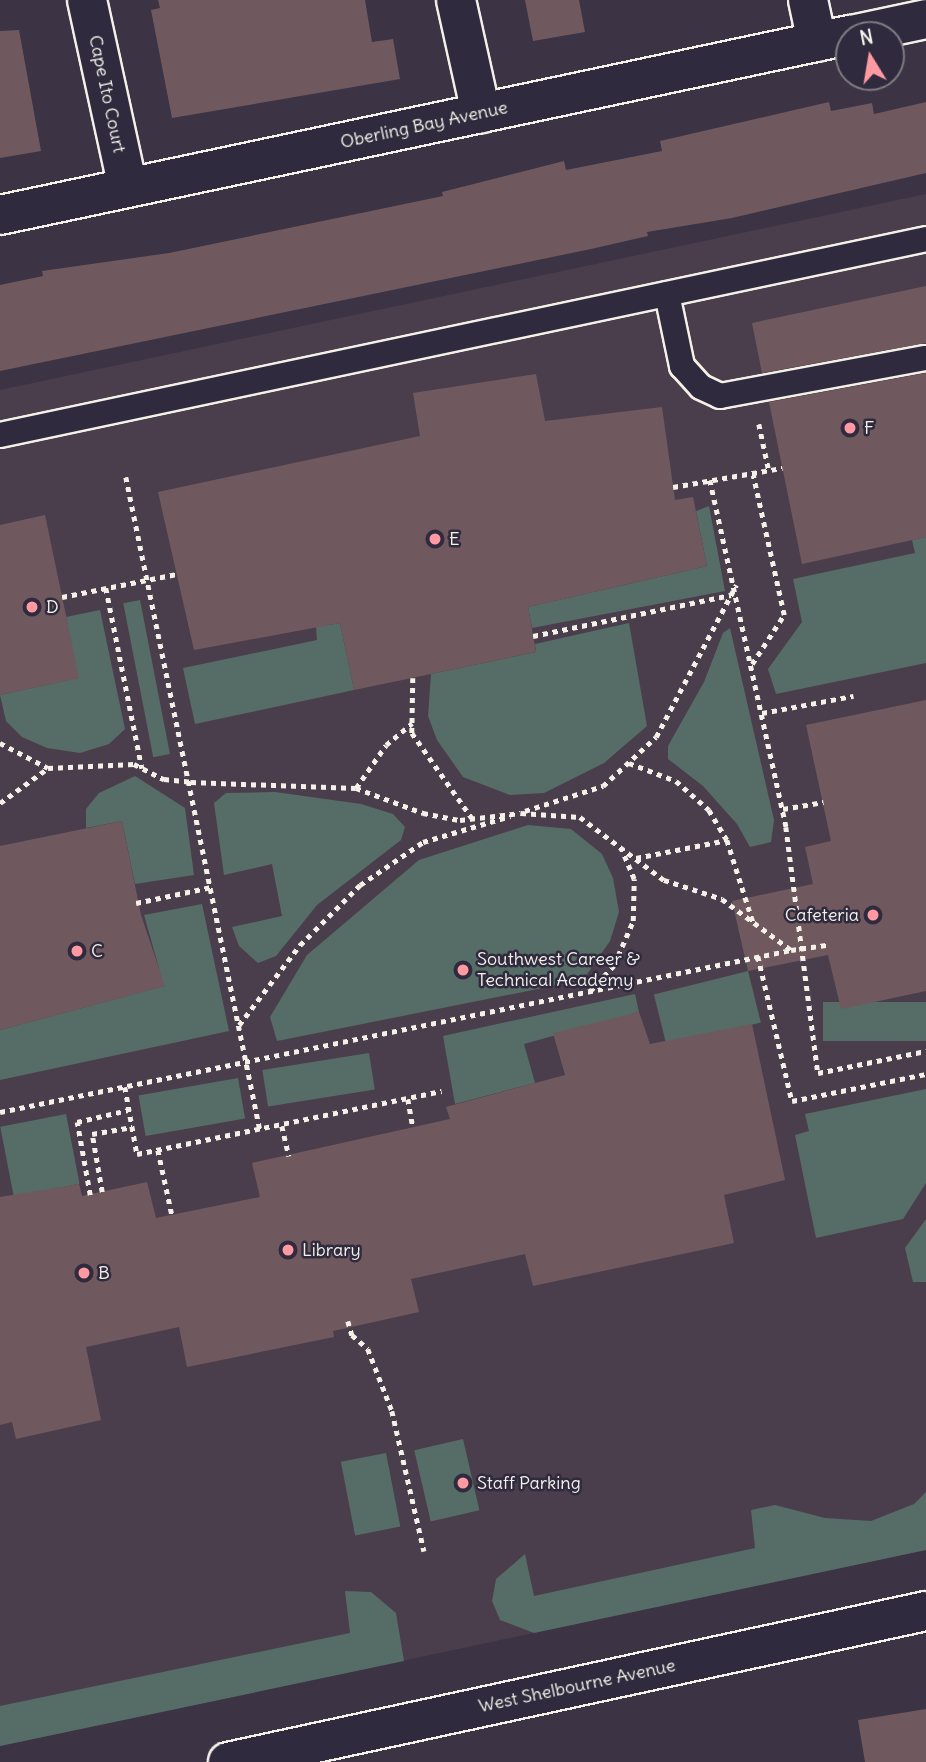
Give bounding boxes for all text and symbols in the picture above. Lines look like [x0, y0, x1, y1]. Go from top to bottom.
north arrow [835, 21, 905, 91]
text: N [858, 24, 875, 50]
street label: Cape Ito Court [84, 33, 130, 155]
street label: Oberling Bay Avenue [338, 97, 510, 153]
place label: F [864, 417, 874, 439]
marker: F [842, 420, 858, 436]
place label: E [449, 528, 460, 550]
marker: E [427, 531, 443, 547]
place label: D [46, 596, 59, 618]
marker: D [24, 599, 40, 615]
place label: Cafeteria [785, 904, 859, 926]
marker: Cafeteria [865, 907, 881, 923]
place label: C [91, 940, 103, 962]
marker: C [69, 943, 85, 959]
place label: Southwest Career & Technical Academy [477, 949, 640, 992]
marker: Southwest Career & Technical Academy [455, 962, 471, 978]
place label: Library [302, 1239, 361, 1261]
marker: Library [280, 1242, 296, 1258]
place label: B [98, 1262, 110, 1284]
marker: B [76, 1265, 92, 1281]
place label: Staff Parking [477, 1472, 581, 1494]
marker: Staff Parking [455, 1475, 471, 1491]
street label: West Shelbourne Avenue [477, 1655, 677, 1717]

